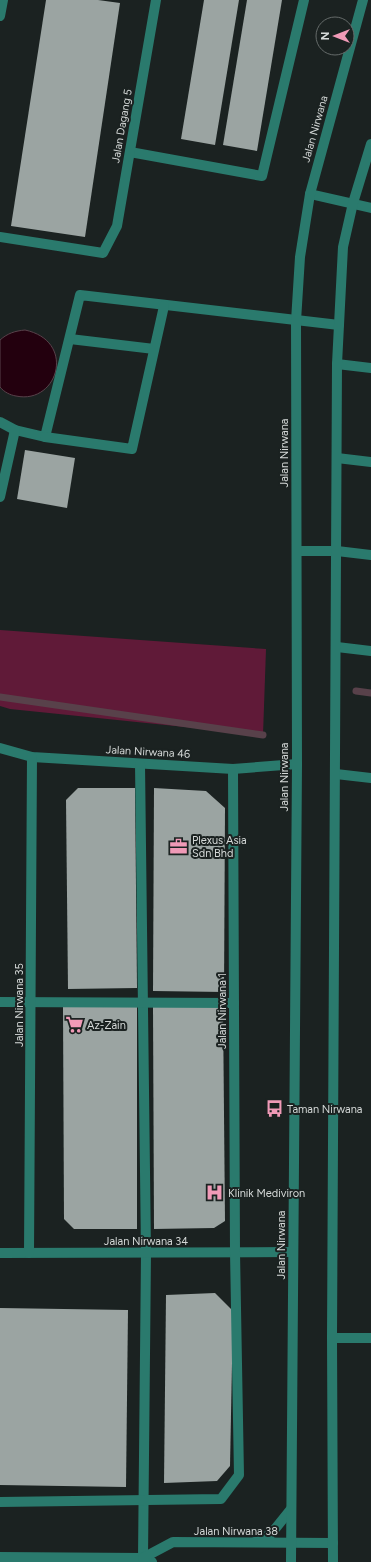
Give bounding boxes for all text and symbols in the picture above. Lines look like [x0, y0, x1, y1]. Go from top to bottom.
north arrow [315, 16, 355, 56]
text: N [319, 32, 332, 40]
street label: Jalan Dagang 5 [109, 88, 135, 164]
street label: Jalan Nirwana [299, 94, 331, 164]
street label: Jalan Nirwana [278, 419, 291, 487]
street label: Jalan Nirwana 46 [105, 743, 191, 761]
street label: Jalan Nirwana [278, 743, 291, 811]
place label: Plexus Asia Sdn Bhd [192, 834, 247, 860]
office icon: Plexus Asia Sdn Bhd [169, 836, 189, 856]
street label: Jalan Nirwana 35 [13, 963, 26, 1047]
street label: Jalan Nirwana 1 [216, 973, 229, 1049]
supermarket icon: Az-Zain [64, 1015, 84, 1035]
place label: Az-Zain [87, 1019, 126, 1032]
bus stop icon: Taman Nirwana [264, 1099, 284, 1119]
place label: Taman Nirwana [287, 1103, 362, 1116]
hospital icon: Klinik Mediviron [205, 1183, 225, 1203]
place label: Klinik Mediviron [228, 1187, 305, 1200]
street label: Jalan Nirwana [275, 1211, 288, 1279]
street label: Jalan Nirwana 34 [104, 1235, 188, 1248]
street label: Jalan Nirwana 38 [194, 1525, 278, 1538]

